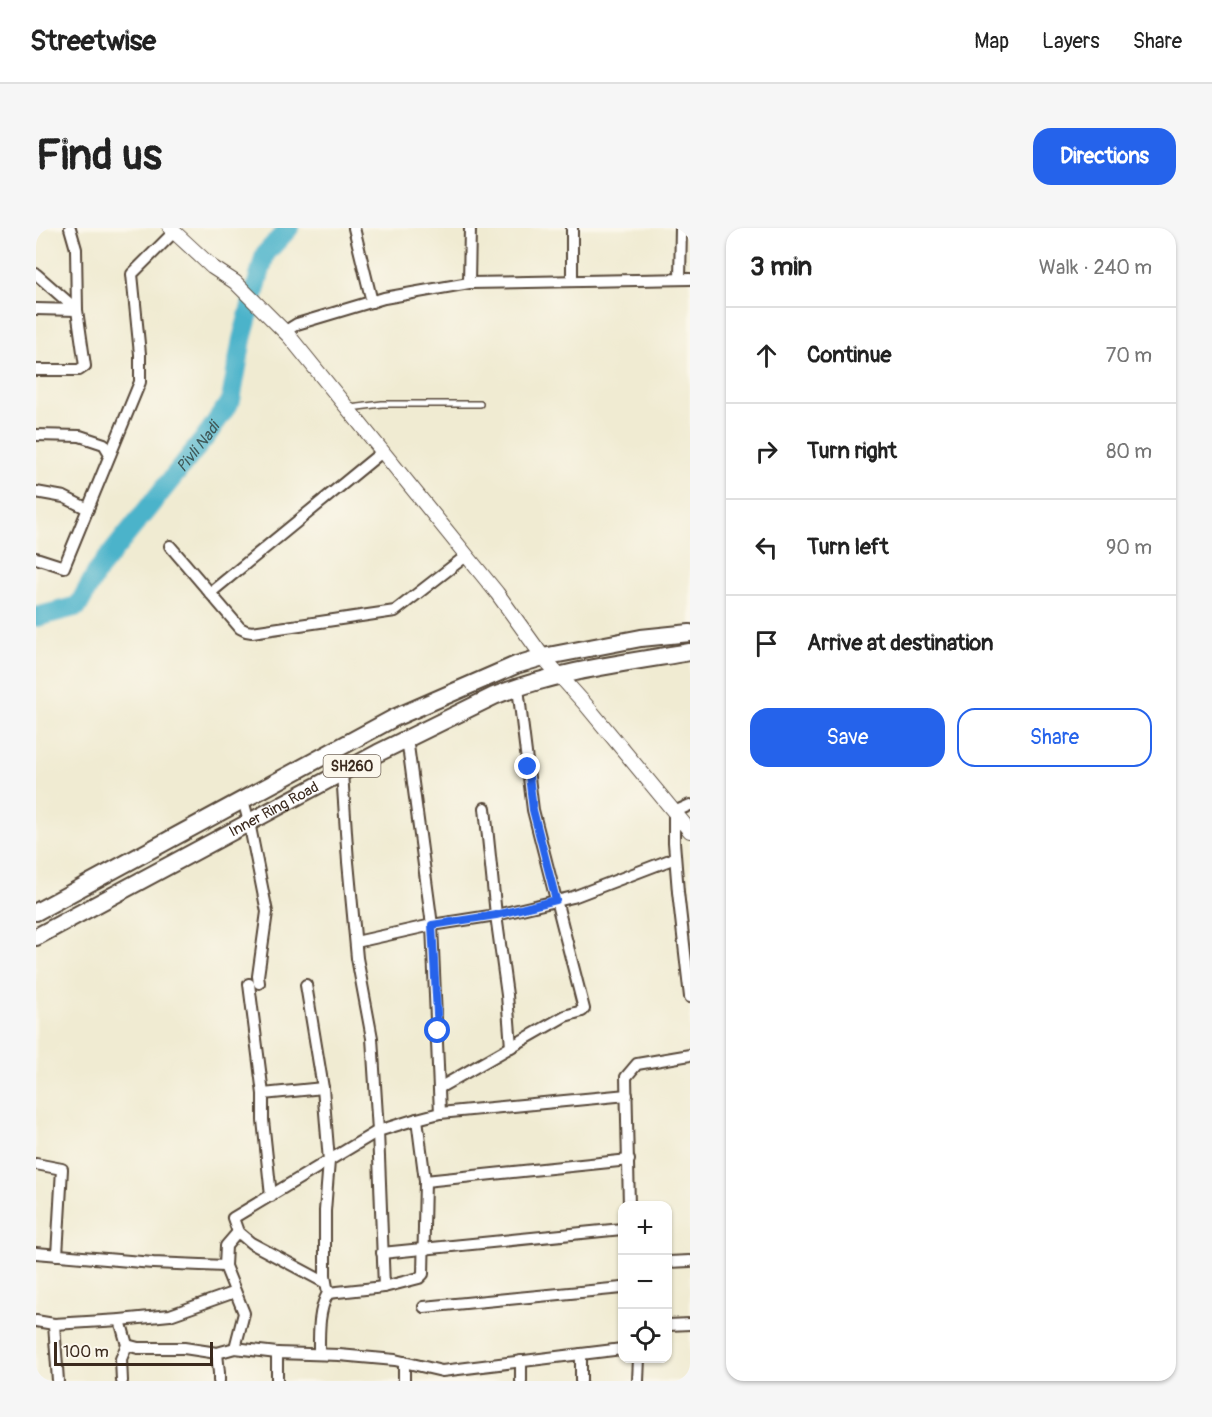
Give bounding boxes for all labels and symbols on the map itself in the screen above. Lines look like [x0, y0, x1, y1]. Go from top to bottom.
water label: Pivli Nadi [172, 416, 225, 476]
route end [514, 753, 540, 779]
road number: SH260 [324, 755, 380, 777]
street label: Inner Ring Road [226, 778, 322, 841]
route start [424, 1017, 450, 1043]
scale bar [54, 1339, 213, 1366]

